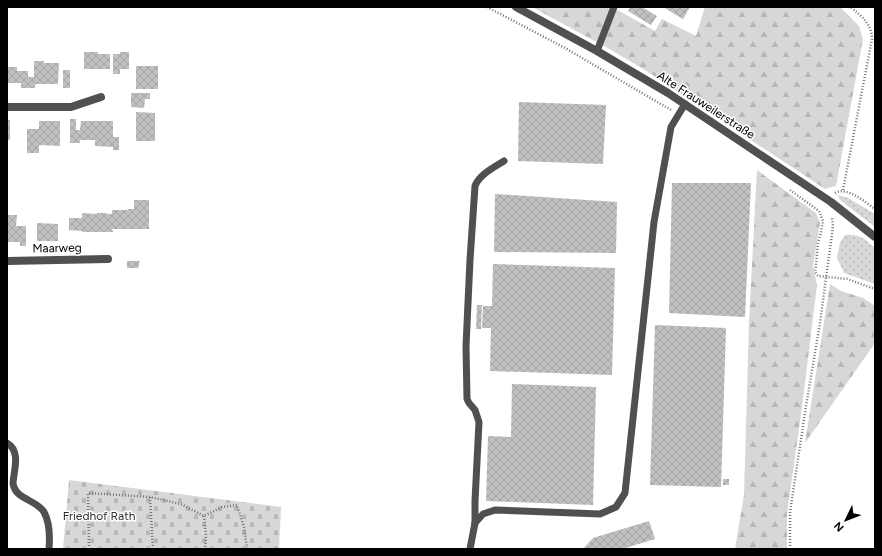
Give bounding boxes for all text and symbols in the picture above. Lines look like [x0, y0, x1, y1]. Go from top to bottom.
street label: Alte Frauweilerstraße [655, 68, 758, 142]
street label: Maarweg [32, 241, 82, 255]
north arrow [826, 500, 866, 540]
park label: Friedhof Rath [63, 509, 136, 523]
text: N [831, 519, 847, 534]

